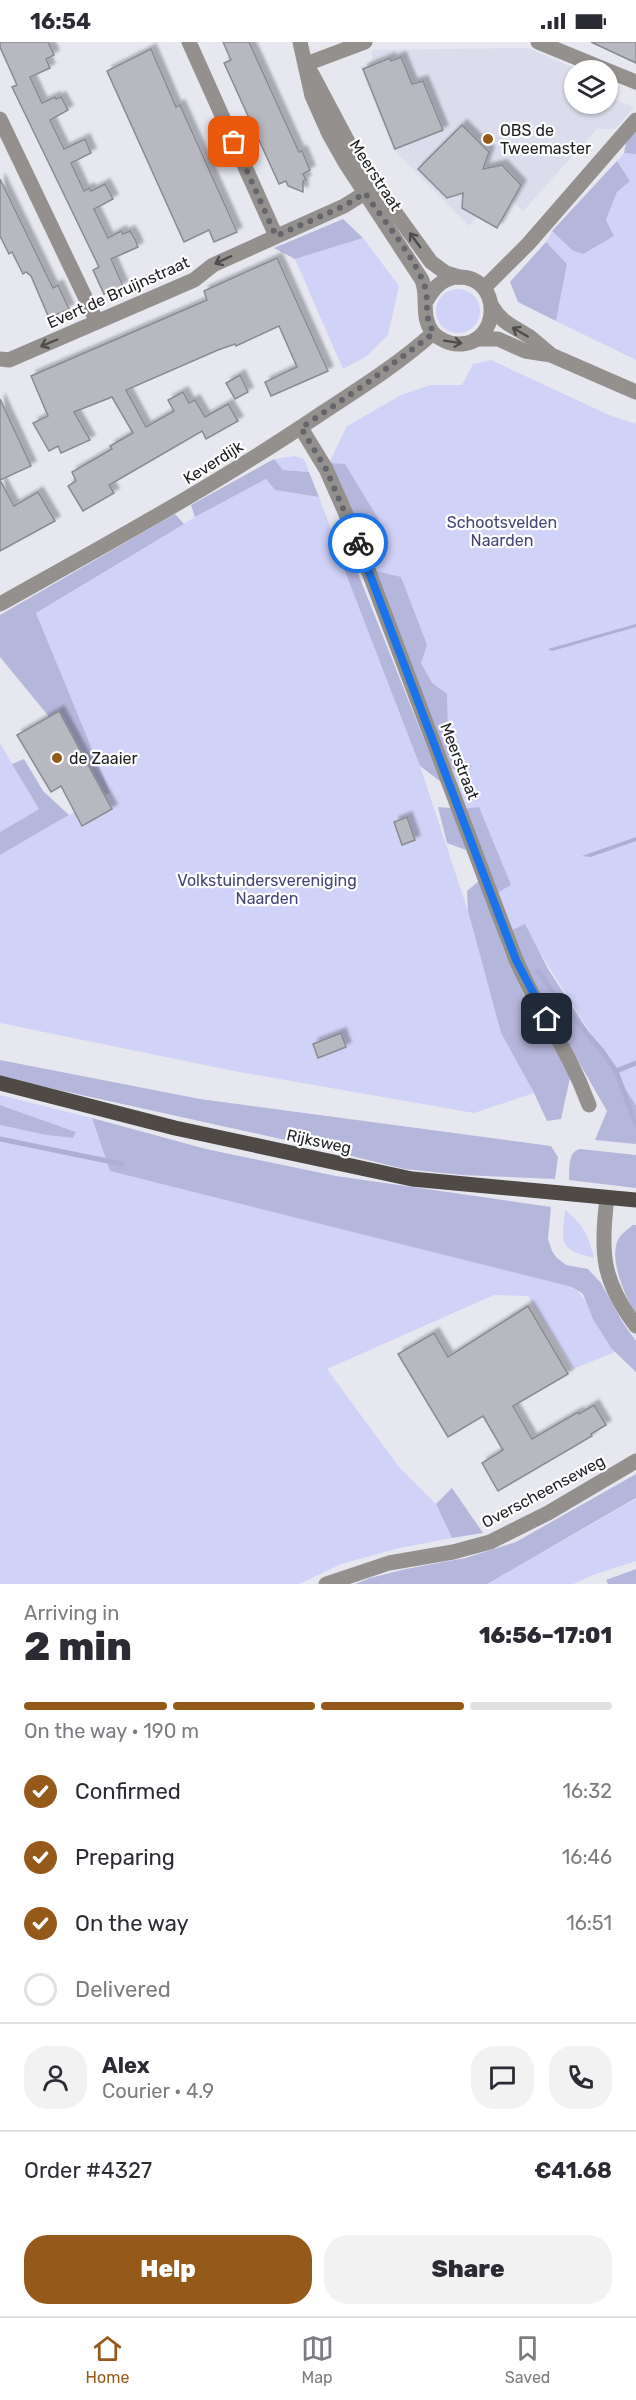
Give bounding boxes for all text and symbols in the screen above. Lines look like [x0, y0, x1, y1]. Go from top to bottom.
text: 16:54 [30, 8, 91, 35]
map controls [564, 60, 618, 114]
button: layers [564, 60, 618, 114]
pin [208, 116, 259, 167]
place label: OBS de Tweemaster [500, 121, 591, 158]
icon: bag [217, 125, 250, 158]
marker: OBS de Tweemaster [481, 132, 495, 146]
street label: Meerstraat [346, 136, 406, 214]
one-way arrow [409, 233, 421, 249]
street label: Evert de Bruijnstraat [44, 252, 192, 332]
one-way arrow [215, 255, 233, 267]
one-way arrow [512, 326, 529, 338]
one-way arrow [443, 337, 463, 348]
one-way arrow [40, 338, 58, 349]
street label: Keverdijk [180, 436, 247, 488]
courier [328, 513, 388, 573]
park label: Schootsvelden Naarden [447, 513, 557, 550]
icon: bike [342, 527, 375, 560]
street label: Meerstraat [436, 720, 483, 802]
place label: de Zaaier [69, 749, 138, 768]
marker: de Zaaier [50, 751, 64, 765]
park label: Volkstuindersvereniging Naarden [177, 871, 357, 908]
pin [521, 993, 572, 1044]
icon: home [530, 1002, 563, 1035]
street label: Rijksweg [285, 1125, 353, 1158]
street label: Overscheenseweg [478, 1451, 608, 1532]
text: Arriving in [24, 1601, 119, 1625]
text: 16:56–17:01 [479, 1622, 612, 1649]
text: 2 min [24, 1624, 132, 1670]
text: On the way · 190 m [24, 1719, 199, 1743]
icon: check [24, 1775, 57, 1808]
text: Confirmed [75, 1778, 181, 1805]
text: 16:32 [563, 1779, 612, 1803]
icon: check [24, 1841, 57, 1874]
text: Preparing [75, 1844, 175, 1871]
text: 16:46 [562, 1845, 612, 1869]
icon: check [24, 1907, 57, 1940]
text: On the way [75, 1910, 189, 1937]
text: 16:51 [566, 1911, 612, 1935]
text: Delivered [75, 1976, 171, 2003]
button: person [24, 2046, 87, 2109]
button: chat [471, 2046, 534, 2109]
button: phone [549, 2046, 612, 2109]
text: Alex [102, 2052, 150, 2079]
text: Courier · 4.9 [102, 2079, 214, 2103]
text: Order #4327 [24, 2157, 152, 2184]
text: €41.68 [534, 2157, 612, 2184]
button: Help [24, 2235, 312, 2304]
button: Share [324, 2235, 612, 2304]
tab: Home [86, 2332, 129, 2387]
tab: Map [301, 2332, 334, 2387]
tab: Saved [505, 2332, 550, 2387]

